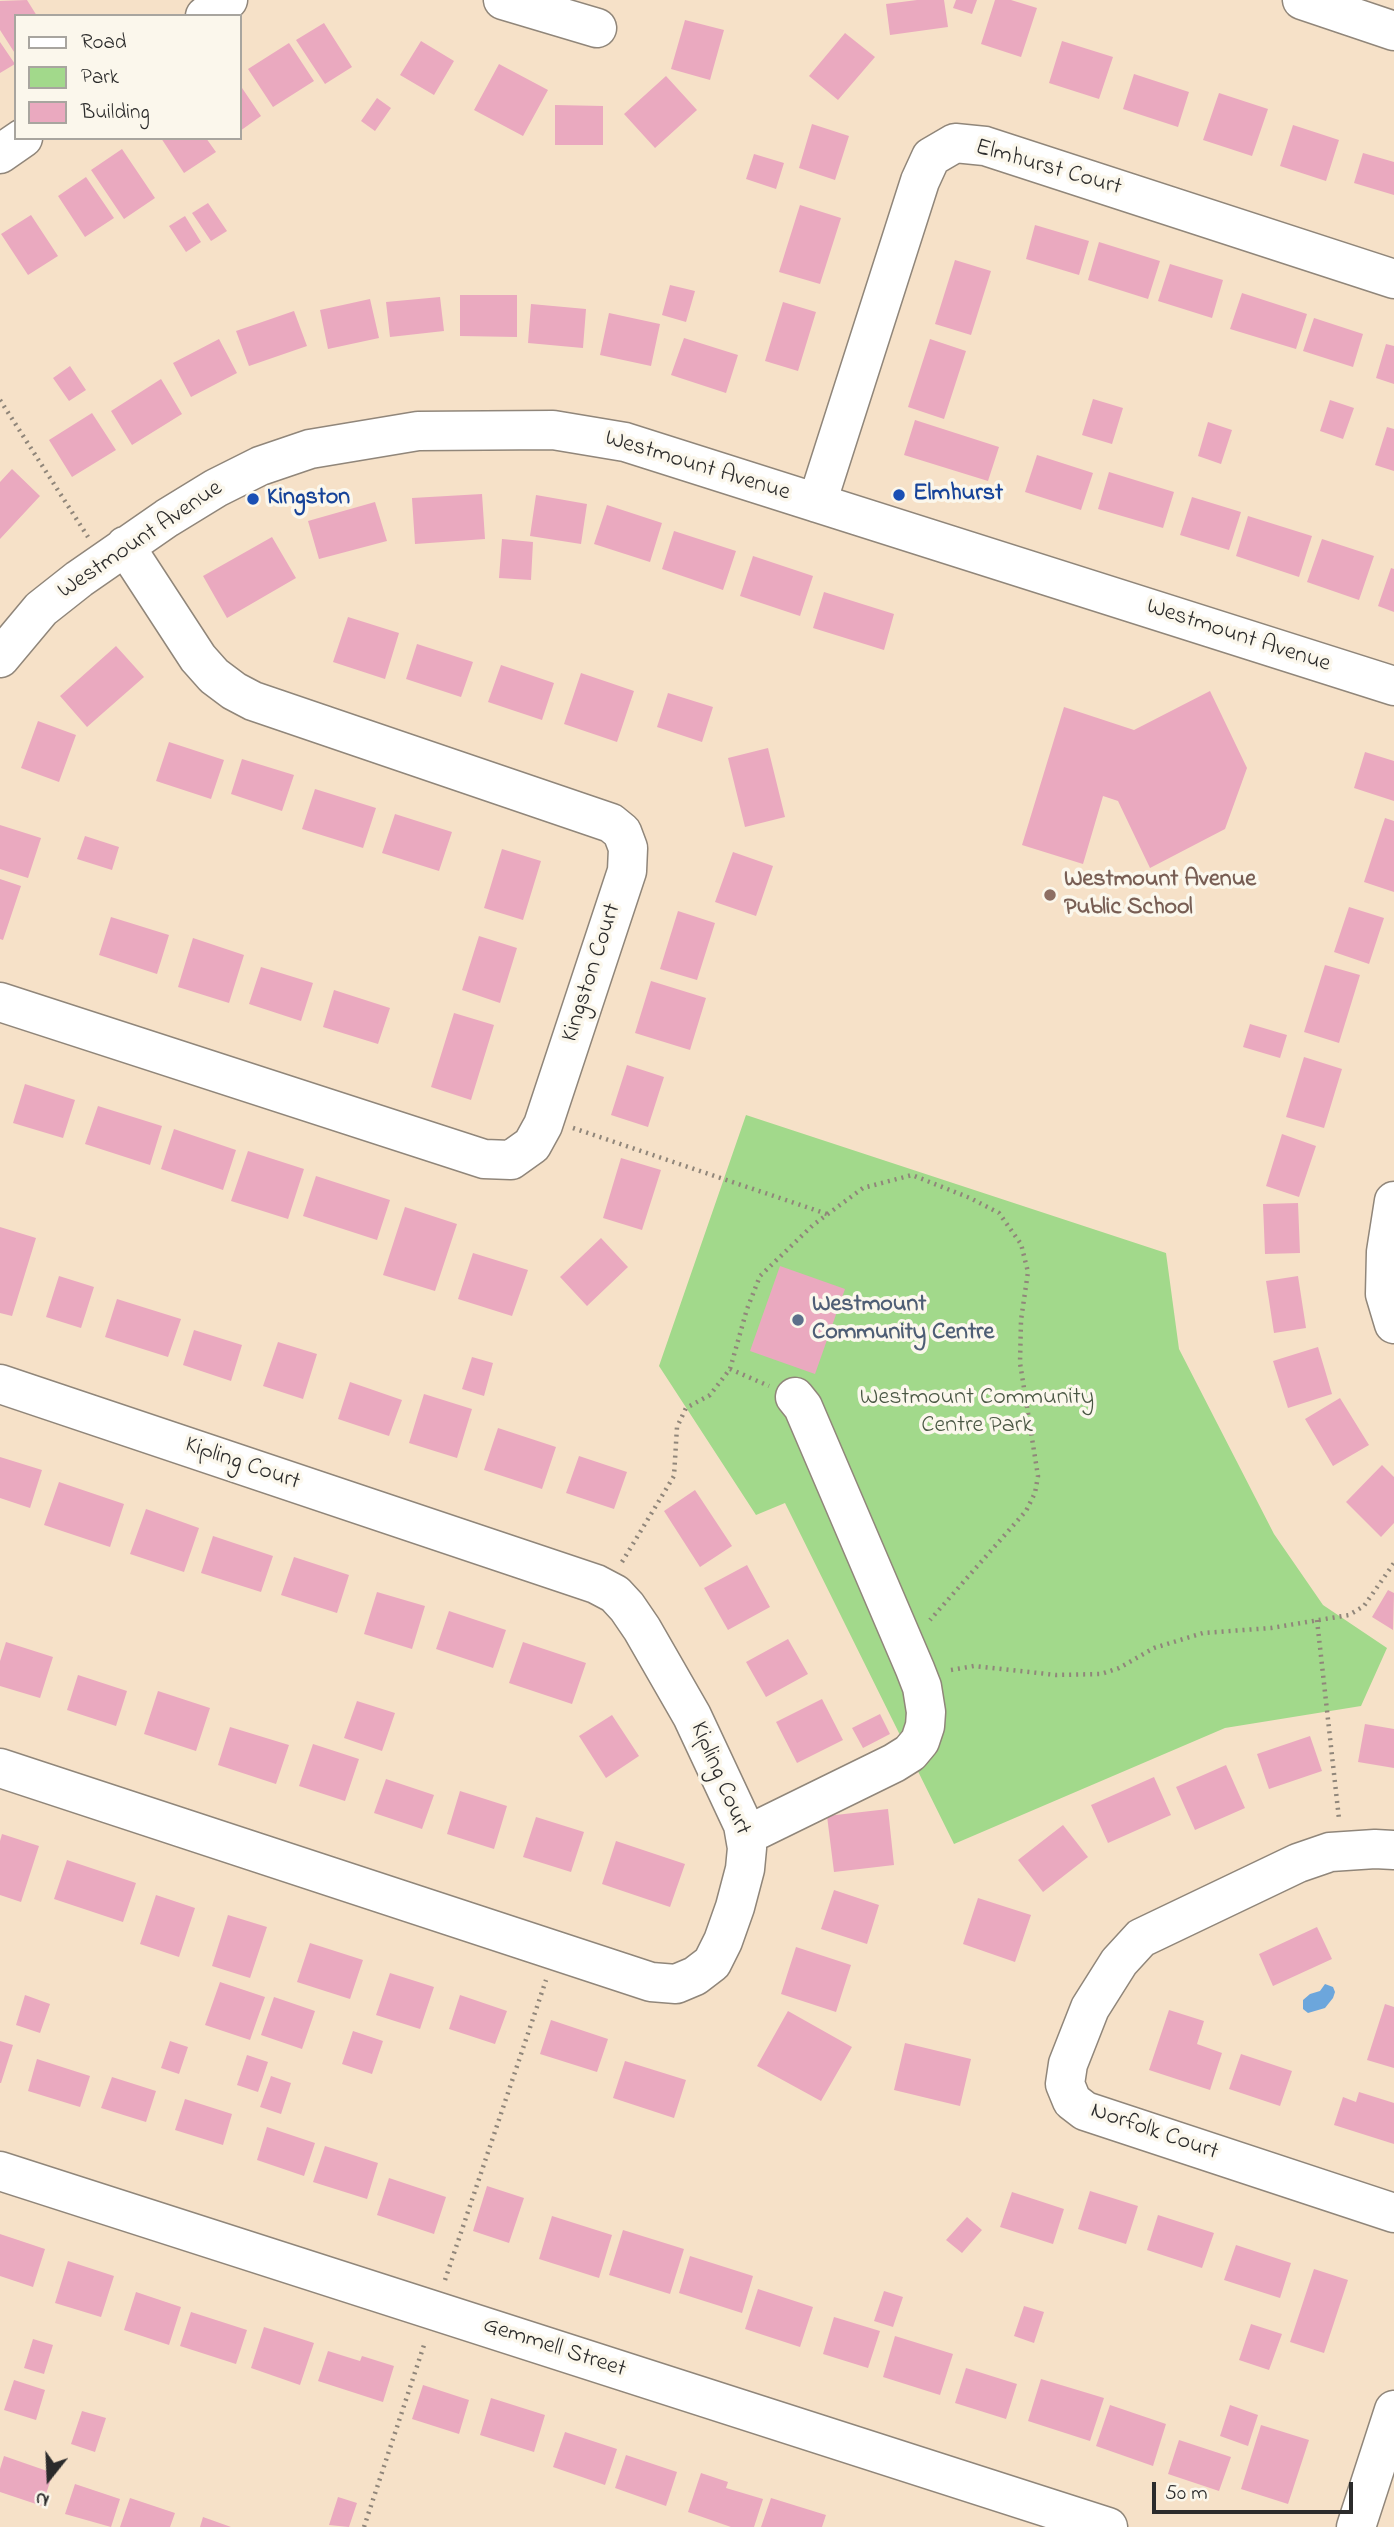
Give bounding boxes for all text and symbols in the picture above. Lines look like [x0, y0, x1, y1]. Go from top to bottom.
legend [14, 14, 242, 140]
text: Road [81, 28, 127, 58]
text: Park [81, 63, 119, 93]
text: Building [81, 98, 150, 128]
street label: Elmhurst Court [972, 134, 1124, 204]
street label: Westmount Avenue [601, 425, 793, 509]
street label: Westmount Avenue [53, 475, 229, 607]
place label: Elmhurst [913, 481, 1003, 509]
place label: Kingston [267, 485, 350, 513]
marker: Elmhurst [891, 487, 907, 503]
marker: Kingston [245, 491, 261, 507]
street label: Westmount Avenue [1142, 594, 1334, 680]
place label: Westmount Avenue Public School [1064, 867, 1256, 923]
marker: Westmount Avenue Public School [1042, 887, 1058, 903]
street label: Kingston Court [557, 900, 629, 1046]
place label: Westmount Community Centre [812, 1292, 994, 1348]
marker: Westmount Community Centre [790, 1312, 806, 1328]
park label: Westmount Community Centre Park [860, 1385, 1094, 1441]
street label: Kipling Court [181, 1432, 303, 1498]
street label: Kipling Court [682, 1718, 756, 1840]
street label: Norfolk Court [1086, 2098, 1222, 2168]
street label: Gemmell Street [479, 2312, 629, 2386]
north arrow [14, 2443, 84, 2513]
scale bar [1156, 2468, 1357, 2512]
text: 50 m [1165, 2479, 1208, 2509]
text: N [32, 2484, 53, 2513]

